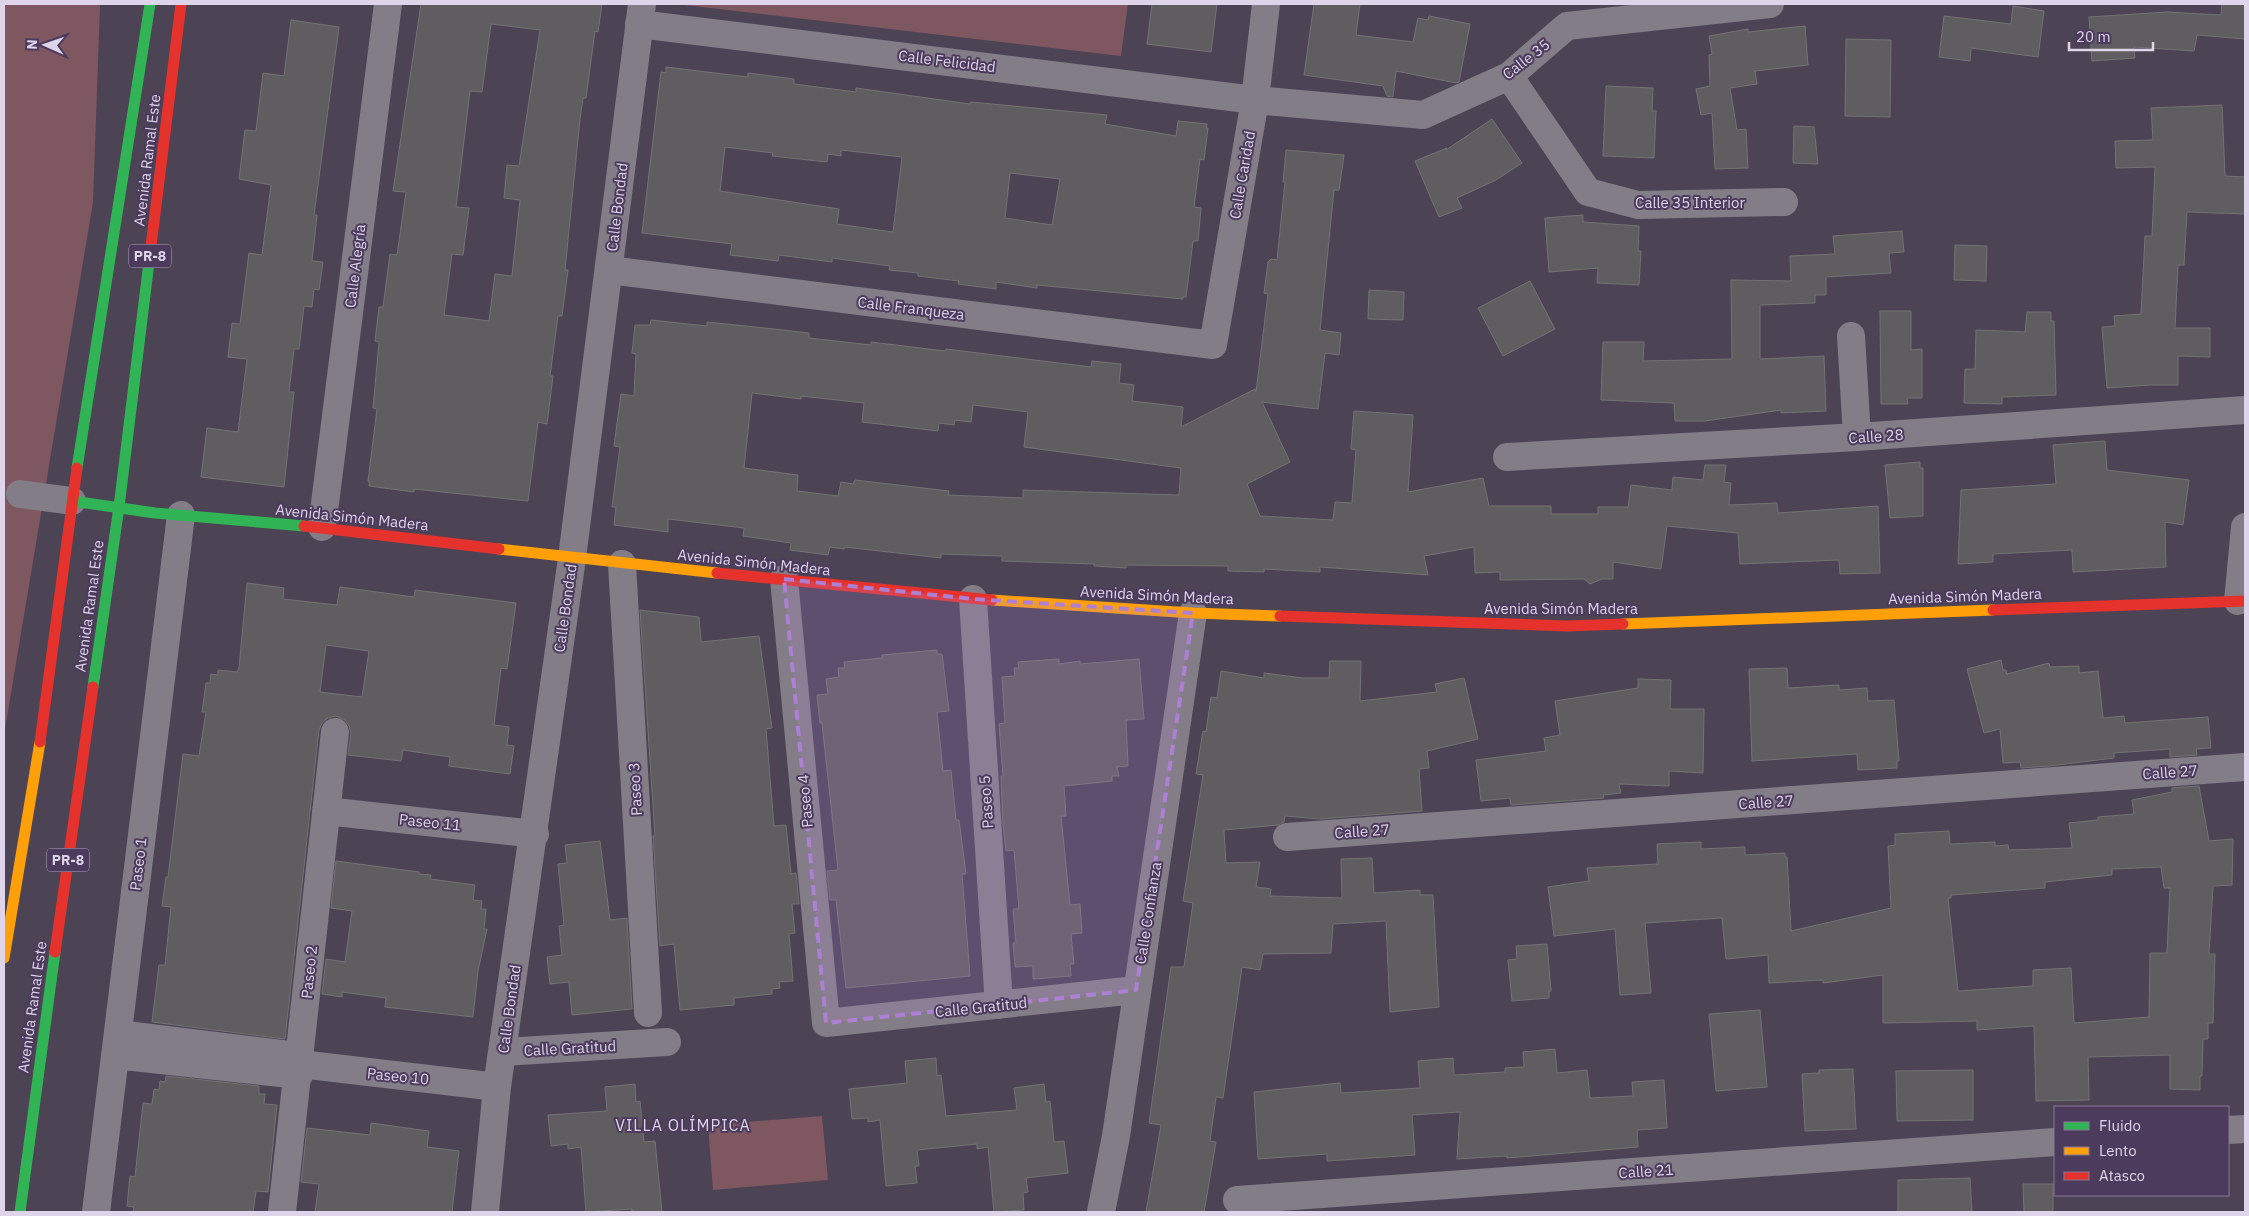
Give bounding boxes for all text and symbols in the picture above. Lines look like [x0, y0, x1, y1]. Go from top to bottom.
north arrow [20, 20, 70, 70]
scale bar [2069, 20, 2153, 52]
text: 20 m [2076, 27, 2111, 46]
street label: Calle 35 [1498, 35, 1554, 83]
text: N [23, 39, 41, 50]
street label: Calle Felicidad [897, 46, 997, 76]
street label: Avenida Ramal Este [129, 93, 165, 227]
street label: Calle Caridad [1225, 129, 1259, 221]
street label: Calle Bondad [602, 162, 632, 252]
street label: Calle 35 Interior [1635, 193, 1745, 212]
street label: Calle Alegría [340, 223, 370, 309]
road number: PR-8 [129, 245, 171, 268]
street label: Calle Franqueza [856, 292, 966, 324]
street label: Calle 28 [1848, 425, 1904, 447]
street label: Avenida Simón Madera [274, 500, 430, 534]
street label: Avenida Ramal Este [70, 539, 108, 673]
street label: Avenida Simón Madera [676, 545, 832, 579]
street label: Calle Bondad [549, 562, 581, 654]
street label: Avenida Simón Madera [1080, 581, 1234, 609]
street label: Avenida Simón Madera [1888, 584, 2042, 608]
street label: Avenida Simón Madera [1484, 599, 1638, 618]
street label: Calle 27 [2142, 761, 2198, 783]
street label: Paseo 3 [624, 762, 646, 816]
street label: Paseo 4 [793, 774, 817, 828]
street label: Paseo 5 [975, 775, 997, 829]
street label: Calle 27 [1738, 791, 1794, 813]
street label: Paseo 11 [398, 809, 462, 835]
street label: Calle 27 [1334, 820, 1390, 842]
street label: Paseo 1 [125, 836, 151, 892]
road number: PR-8 [47, 848, 89, 872]
street label: Calle Confianza [1131, 860, 1165, 966]
street label: Avenida Ramal Este [13, 940, 51, 1074]
street label: Paseo 2 [297, 944, 321, 1000]
street label: Calle Bondad [493, 963, 525, 1055]
street label: Calle Gratitud [934, 993, 1028, 1021]
street label: Calle Gratitud [523, 1036, 617, 1060]
street label: Paseo 10 [366, 1063, 430, 1089]
legend [2054, 1106, 2229, 1196]
district label: VILLA OLÍMPICA [615, 1114, 751, 1135]
text: Fluido [2099, 1116, 2141, 1135]
text: Lento [2099, 1141, 2137, 1160]
street label: Calle 21 [1618, 1160, 1674, 1182]
text: Atasco [2099, 1166, 2145, 1185]

